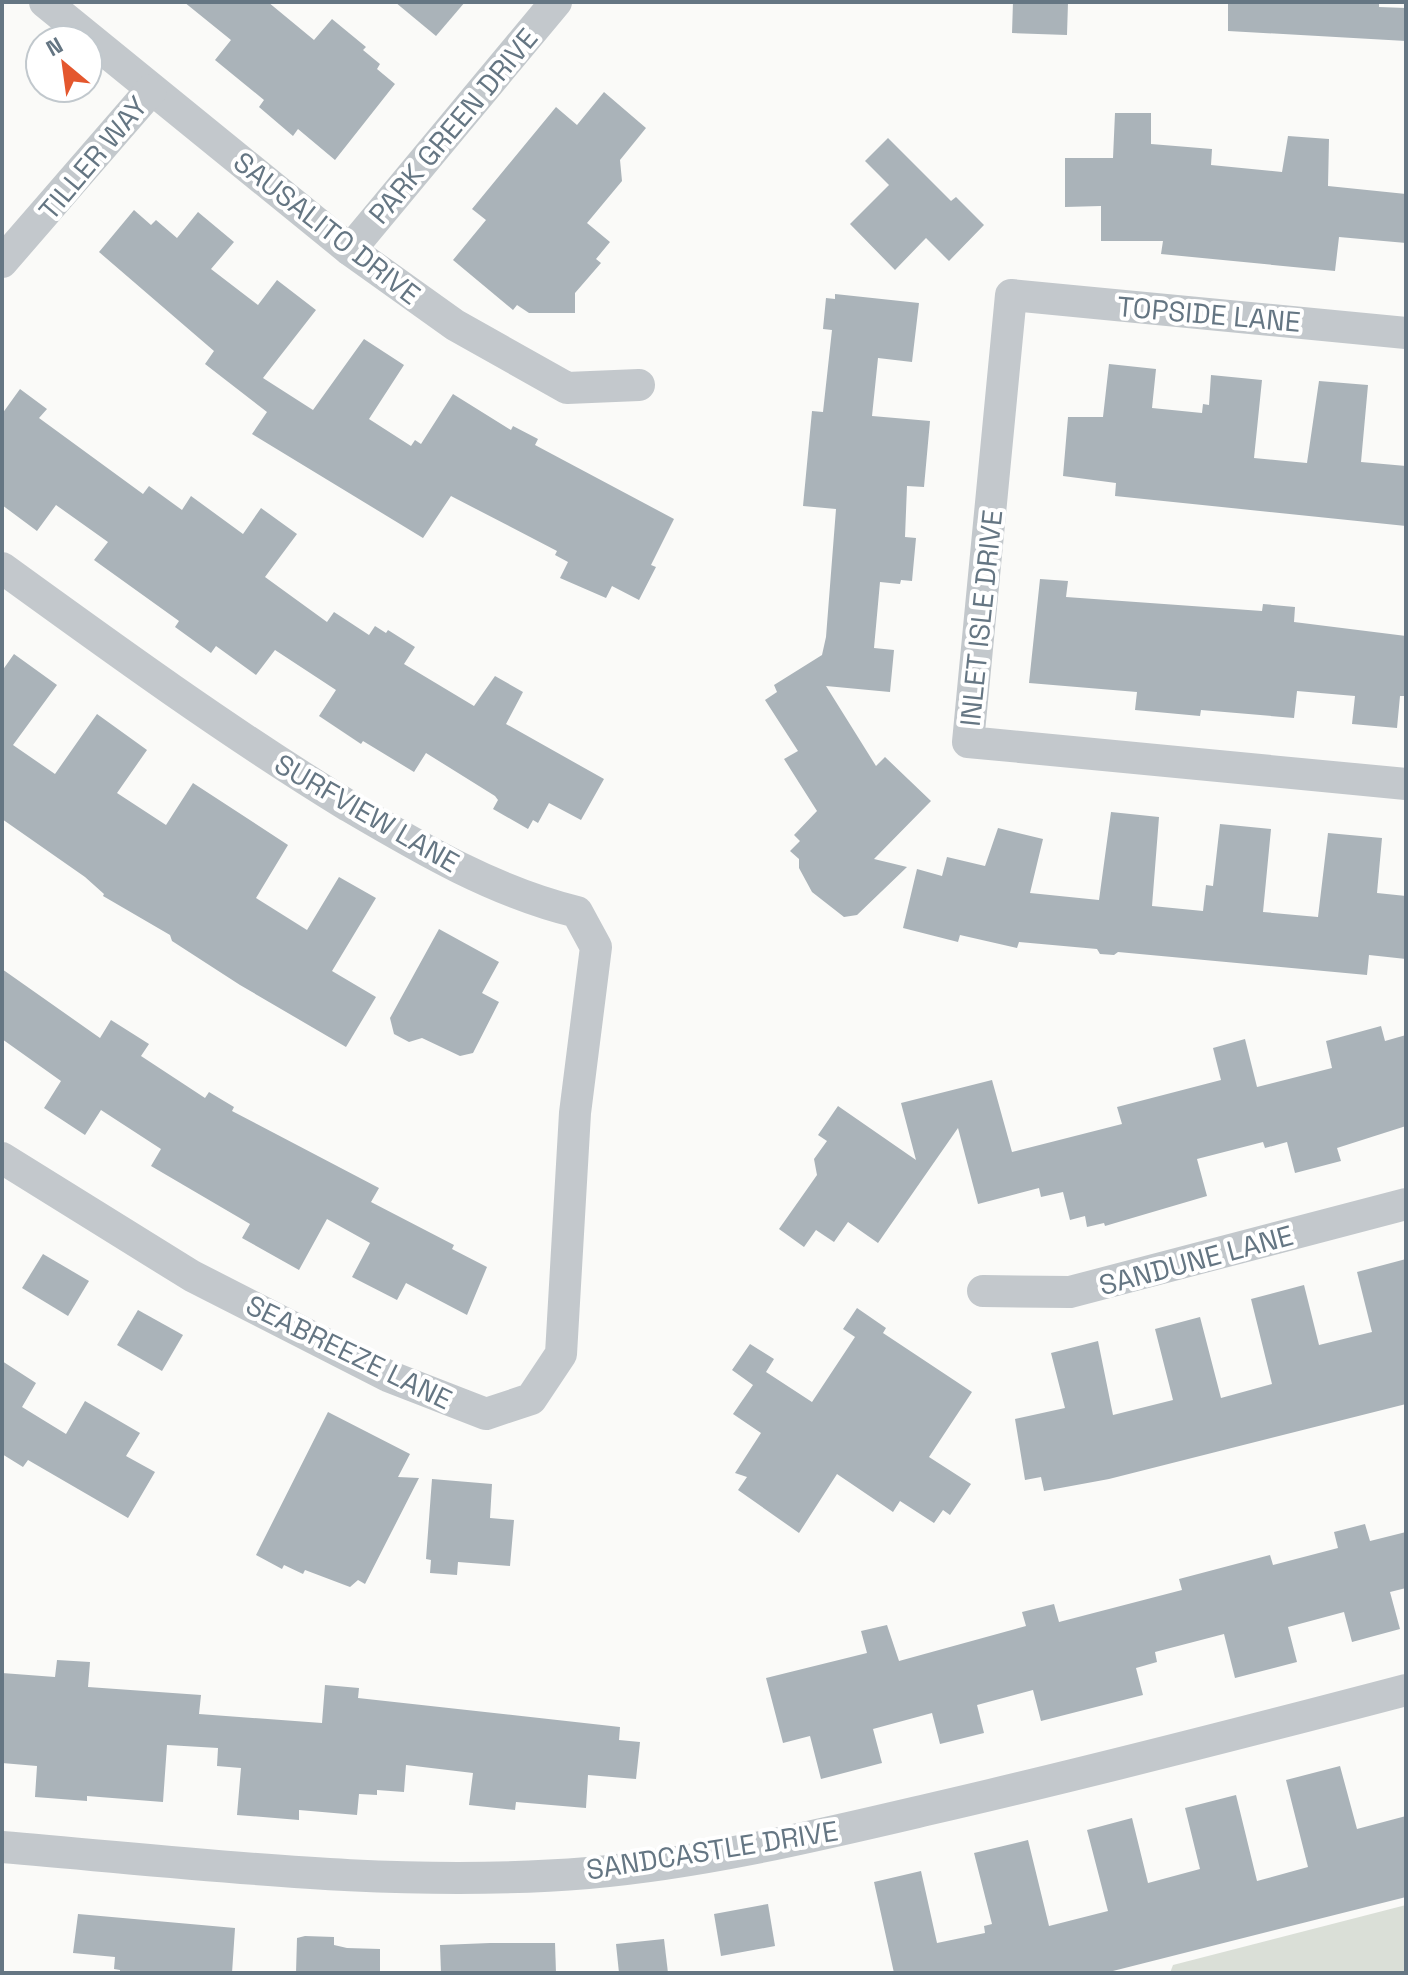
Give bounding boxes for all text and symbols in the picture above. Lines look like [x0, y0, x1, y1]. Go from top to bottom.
street label: PARK GREEN DRIVE [361, 21, 545, 231]
north arrow [24, 24, 104, 104]
text: N [41, 31, 68, 62]
street label: TILLER WAY [31, 89, 155, 227]
street label: SAUSALITO DRIVE [226, 144, 428, 312]
street label: TOPSIDE LANE [1116, 288, 1302, 340]
street label: INLET ISLE DRIVE [952, 508, 1010, 728]
street label: SURFVIEW LANE [268, 746, 466, 880]
street label: SANDUNE LANE [1095, 1217, 1297, 1303]
street label: SEABREEZE LANE [240, 1287, 458, 1417]
street label: SANDCASTLE DRIVE [584, 1812, 840, 1888]

